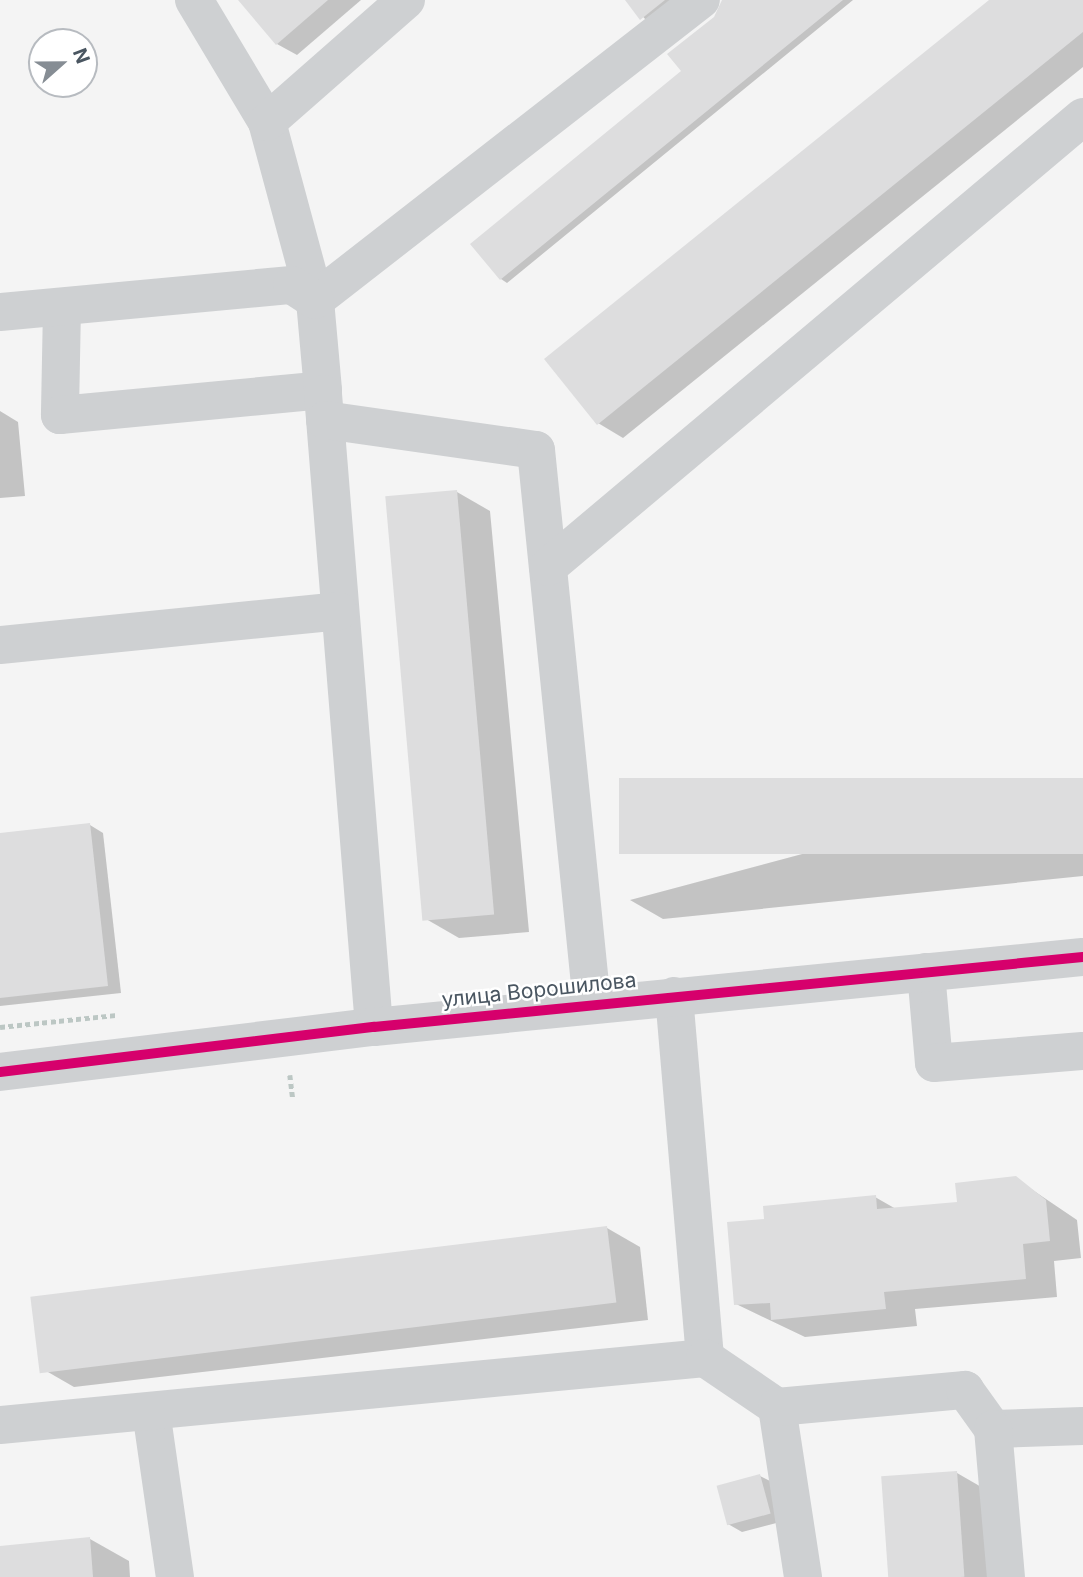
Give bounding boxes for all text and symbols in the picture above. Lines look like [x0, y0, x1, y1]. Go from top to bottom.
north arrow [28, 28, 98, 98]
text: N [68, 45, 95, 67]
street label: улица Ворошилова [441, 967, 637, 1013]

